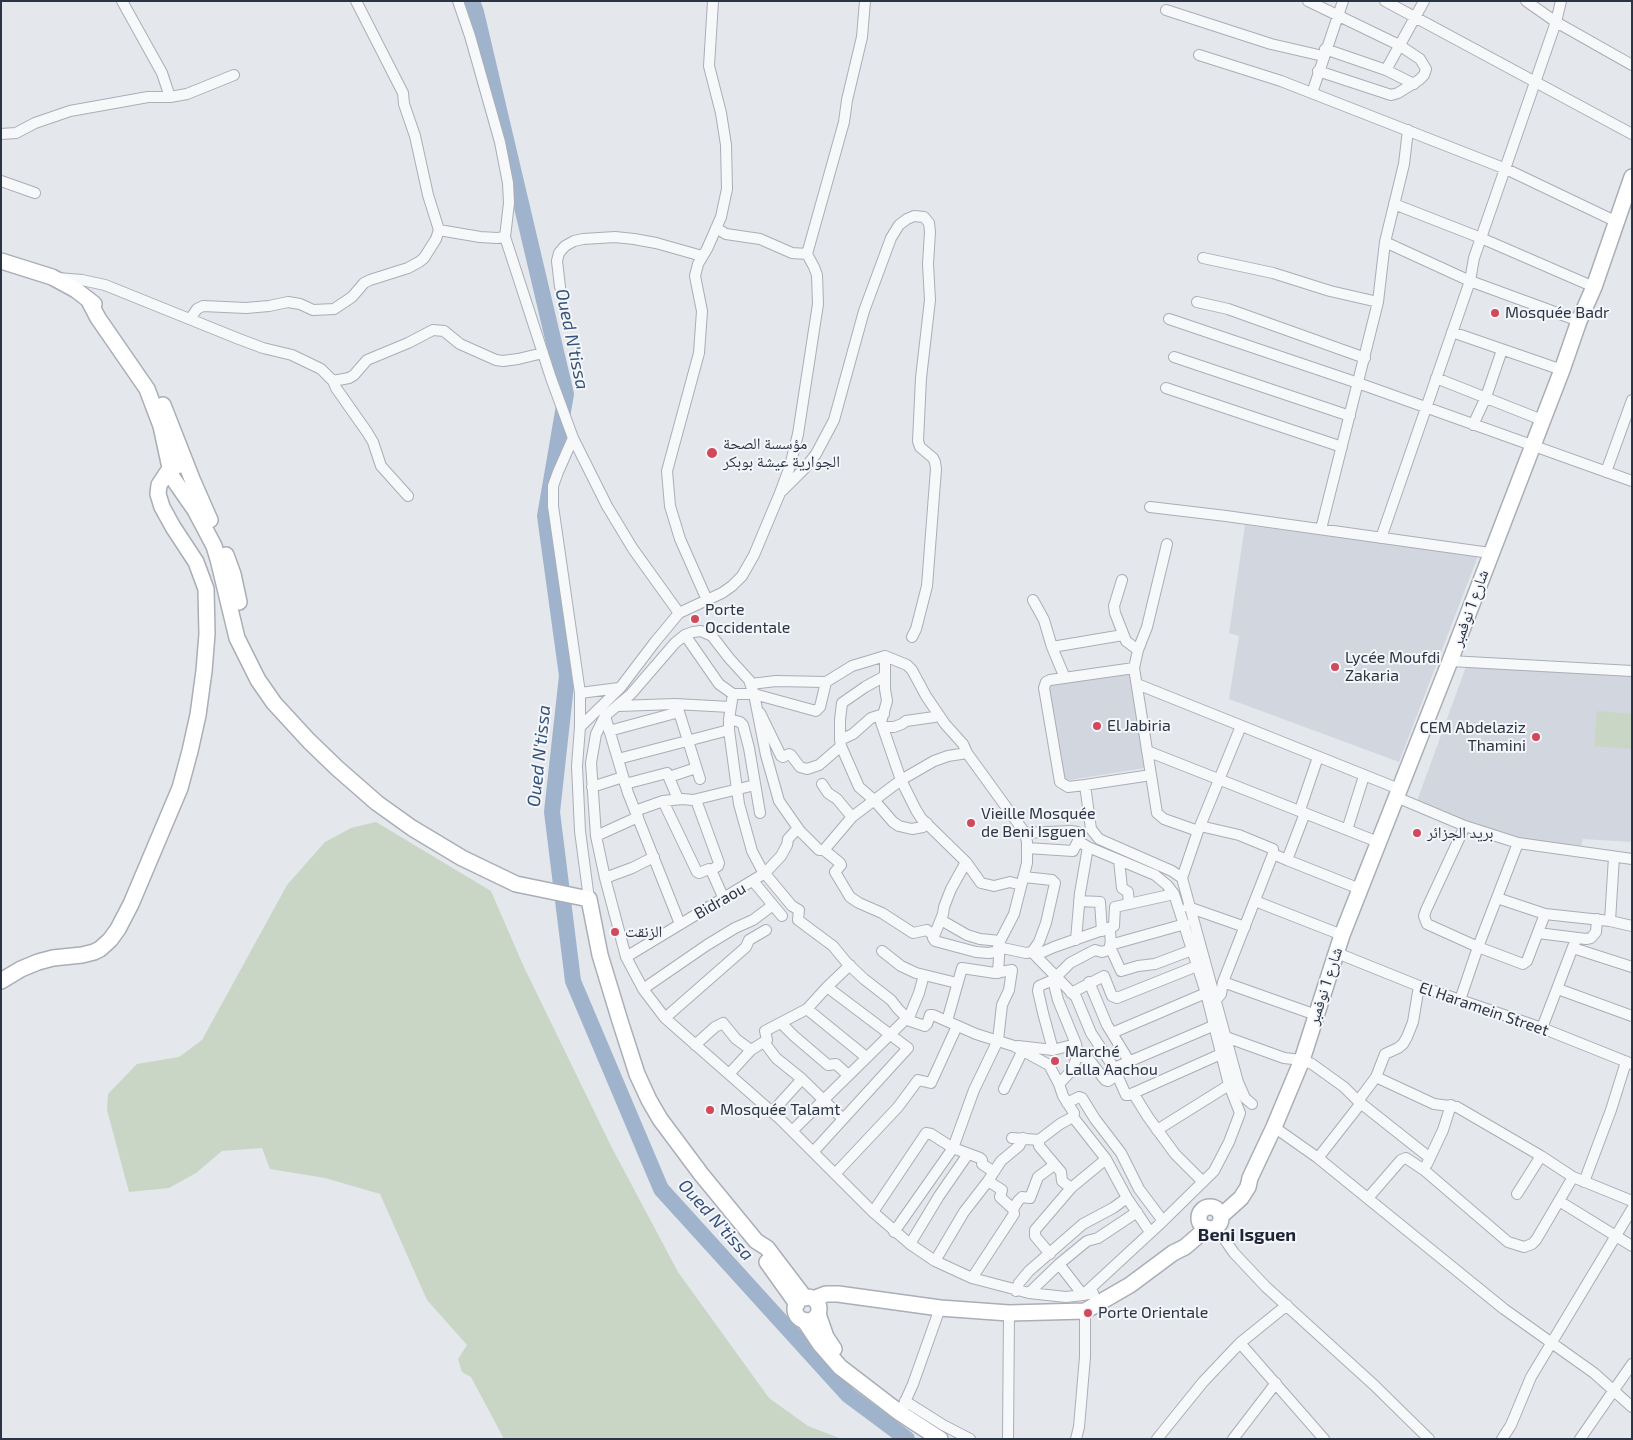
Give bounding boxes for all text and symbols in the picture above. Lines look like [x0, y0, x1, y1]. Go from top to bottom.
water label: Oued N'tissa [551, 287, 593, 391]
place label: Mosquée Badr [1505, 303, 1610, 323]
marker: Mosquée Badr [1489, 307, 1501, 319]
place label: مؤسسة الصحة الجوارية عيشة بوبكر [723, 434, 840, 472]
marker: مؤسسة الصحة الجوارية عيشة بوبكر [705, 446, 719, 460]
street label: شارع 1 نوفمبر [1447, 567, 1493, 649]
place label: Porte Occidentale [705, 600, 790, 638]
marker: Porte Occidentale [689, 613, 701, 625]
place label: Lycée Moufdi Zakaria [1345, 648, 1440, 686]
marker: Lycée Moufdi Zakaria [1329, 661, 1341, 673]
water label: Oued N'tissa [523, 704, 555, 808]
place label: El Jabiria [1107, 716, 1171, 736]
place label: CEM Abdelaziz Thamini [1420, 718, 1526, 756]
marker: El Jabiria [1091, 720, 1103, 732]
marker: CEM Abdelaziz Thamini [1530, 731, 1542, 743]
place label: Vieille Mosquée de Beni Isguen [981, 804, 1096, 842]
marker: Vieille Mosquée de Beni Isguen [965, 817, 977, 829]
place label: بريد الجزائر [1427, 823, 1493, 843]
marker: بريد الجزائر [1411, 827, 1423, 839]
street label: Bidraou [691, 879, 749, 923]
place label: الزنقت [625, 922, 662, 942]
marker: الزنقت [609, 926, 621, 938]
street label: شارع 1 نوفمبر [1303, 945, 1347, 1027]
street label: El Haramein Street [1417, 978, 1551, 1040]
place label: Marché Lalla Aachou [1065, 1042, 1158, 1080]
marker: Marché Lalla Aachou [1049, 1055, 1061, 1067]
place label: Mosquée Talamt [720, 1100, 840, 1120]
marker: Mosquée Talamt [704, 1104, 716, 1116]
water label: Oued N'tissa [674, 1175, 758, 1265]
district label: Beni Isguen [1198, 1224, 1296, 1246]
place label: Porte Orientale [1098, 1303, 1208, 1323]
marker: Porte Orientale [1082, 1307, 1094, 1319]

